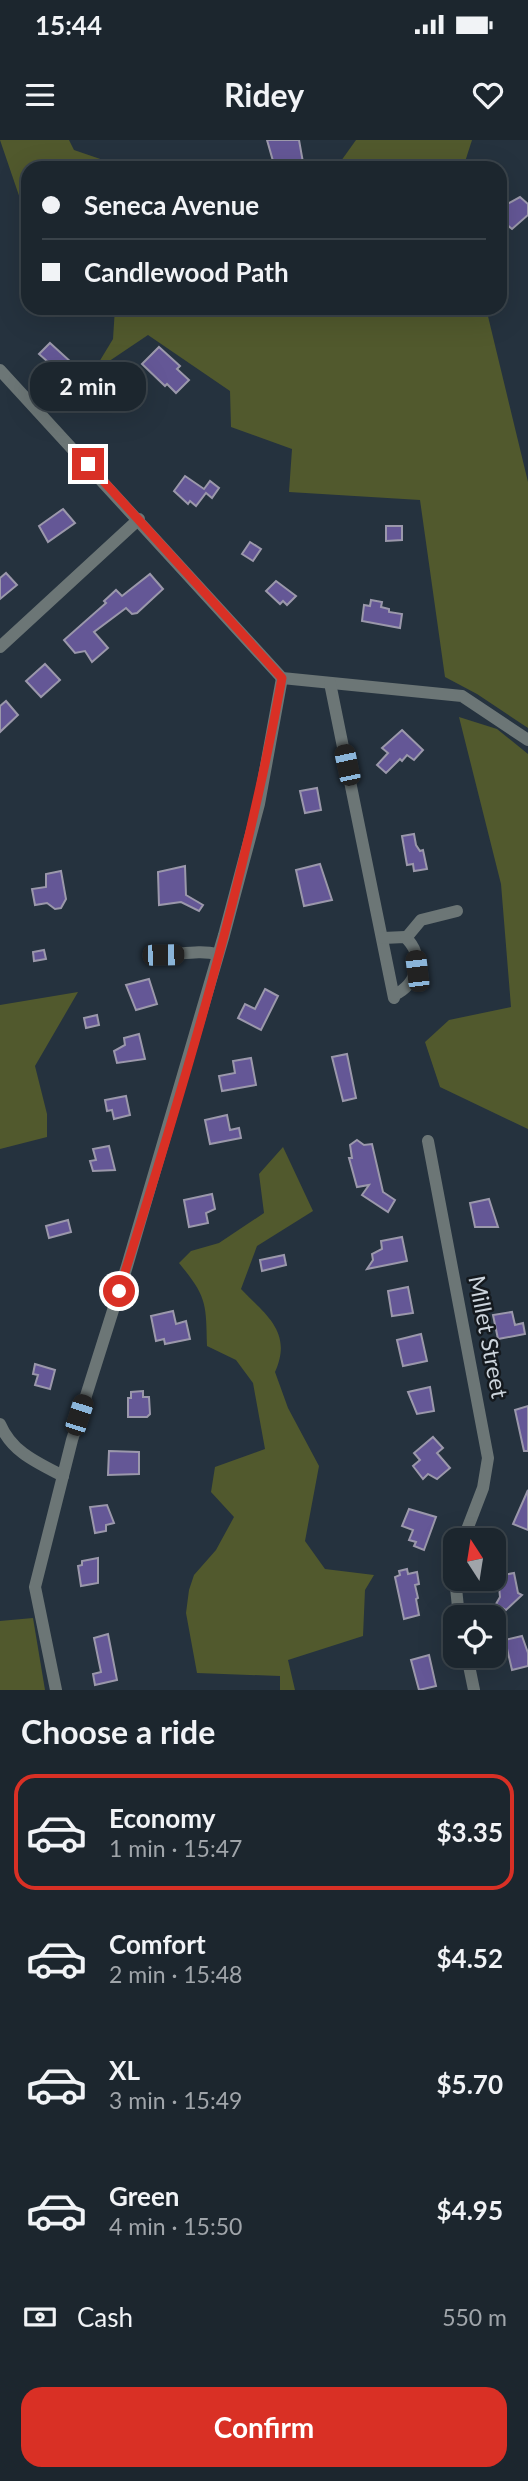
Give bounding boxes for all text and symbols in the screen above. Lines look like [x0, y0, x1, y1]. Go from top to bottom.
text: 15:44 [35, 9, 102, 41]
text: Ridey [224, 75, 304, 114]
icon: menu [21, 76, 59, 114]
icon: heart [469, 76, 507, 114]
text: Seneca Avenue [84, 189, 259, 221]
text: Candlewood Path [84, 256, 289, 288]
callout: 2 min [30, 362, 146, 412]
text: 2 min [59, 372, 117, 400]
route end [72, 448, 104, 480]
car [333, 742, 362, 788]
car [142, 944, 185, 966]
car [405, 949, 430, 993]
street label: Millet Street [463, 1273, 515, 1401]
route start [103, 1275, 135, 1307]
car [63, 1392, 96, 1438]
north arrow [443, 1528, 506, 1591]
map controls [443, 1528, 506, 1668]
button: locate [443, 1605, 506, 1668]
text: Choose a ride [21, 1712, 215, 1751]
icon: car [25, 1801, 88, 1864]
text: Economy [109, 1802, 215, 1834]
text: $3.35 [437, 1816, 503, 1848]
text: 1 min · 15:47 [109, 1834, 242, 1862]
icon: car [25, 1927, 88, 1990]
text: Comfort [109, 1928, 206, 1960]
text: $4.52 [437, 1942, 503, 1974]
text: 2 min · 15:48 [109, 1960, 242, 1988]
icon: car [25, 2053, 88, 2116]
text: XL [109, 2054, 140, 2086]
text: $5.70 [437, 2068, 503, 2100]
text: 3 min · 15:49 [109, 2086, 242, 2114]
icon: car [25, 2179, 88, 2242]
text: Green [109, 2180, 179, 2212]
text: $4.95 [437, 2194, 503, 2226]
text: 4 min · 15:50 [109, 2212, 242, 2240]
icon: cash [21, 2298, 59, 2336]
text: Cash [77, 2301, 133, 2333]
text: 550 m [442, 2303, 507, 2331]
button: Confirm [21, 2387, 507, 2467]

